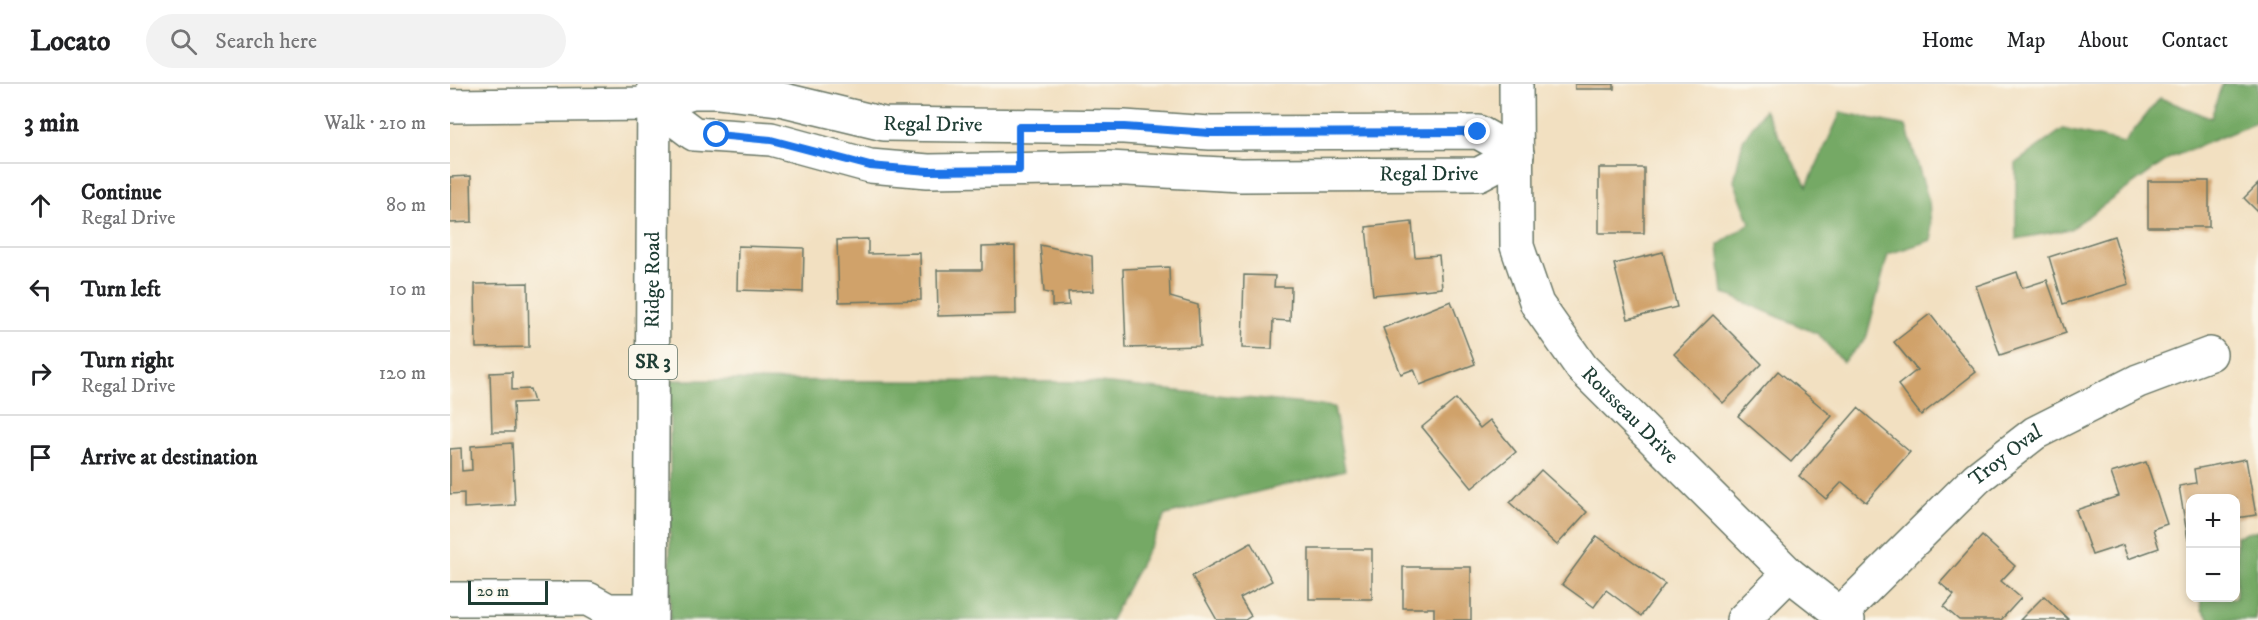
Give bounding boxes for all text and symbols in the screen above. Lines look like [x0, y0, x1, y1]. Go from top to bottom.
search box [146, 14, 566, 68]
text: Locato [30, 24, 110, 59]
icon: search [167, 25, 200, 58]
text: Search here [215, 28, 317, 55]
text: Home [1922, 28, 1974, 54]
text: Map [2007, 28, 2045, 54]
text: About [2078, 28, 2129, 54]
text: Contact [2162, 28, 2228, 54]
text: 3 min [24, 107, 79, 140]
text: Walk · 210 m [324, 111, 426, 136]
street label: Regal Drive [883, 111, 983, 138]
route end [1464, 118, 1490, 144]
route start [703, 121, 729, 147]
street label: Regal Drive [1379, 161, 1479, 187]
text: Continue [81, 179, 162, 206]
icon: ahead [24, 189, 57, 222]
text: 80 m [386, 193, 426, 218]
text: Regal Drive [81, 206, 176, 231]
street label: Ridge Road [640, 231, 666, 328]
icon: left [24, 273, 57, 306]
text: Turn left [81, 276, 161, 303]
text: 10 m [389, 277, 426, 302]
road number: SR 3 [629, 345, 677, 379]
text: Turn right [81, 347, 174, 374]
icon: right [24, 357, 57, 390]
text: 120 m [379, 361, 426, 386]
street label: Rousseau Drive [1575, 361, 1684, 470]
text: Regal Drive [81, 374, 176, 399]
street label: Troy Oval [1964, 418, 2047, 492]
icon: arrive [24, 441, 57, 474]
text: Arrive at destination [81, 444, 258, 471]
map controls [2186, 494, 2240, 602]
button: + [2186, 494, 2240, 548]
button: − [2186, 548, 2240, 602]
scale bar [468, 578, 548, 606]
text: 20 m [477, 581, 509, 601]

